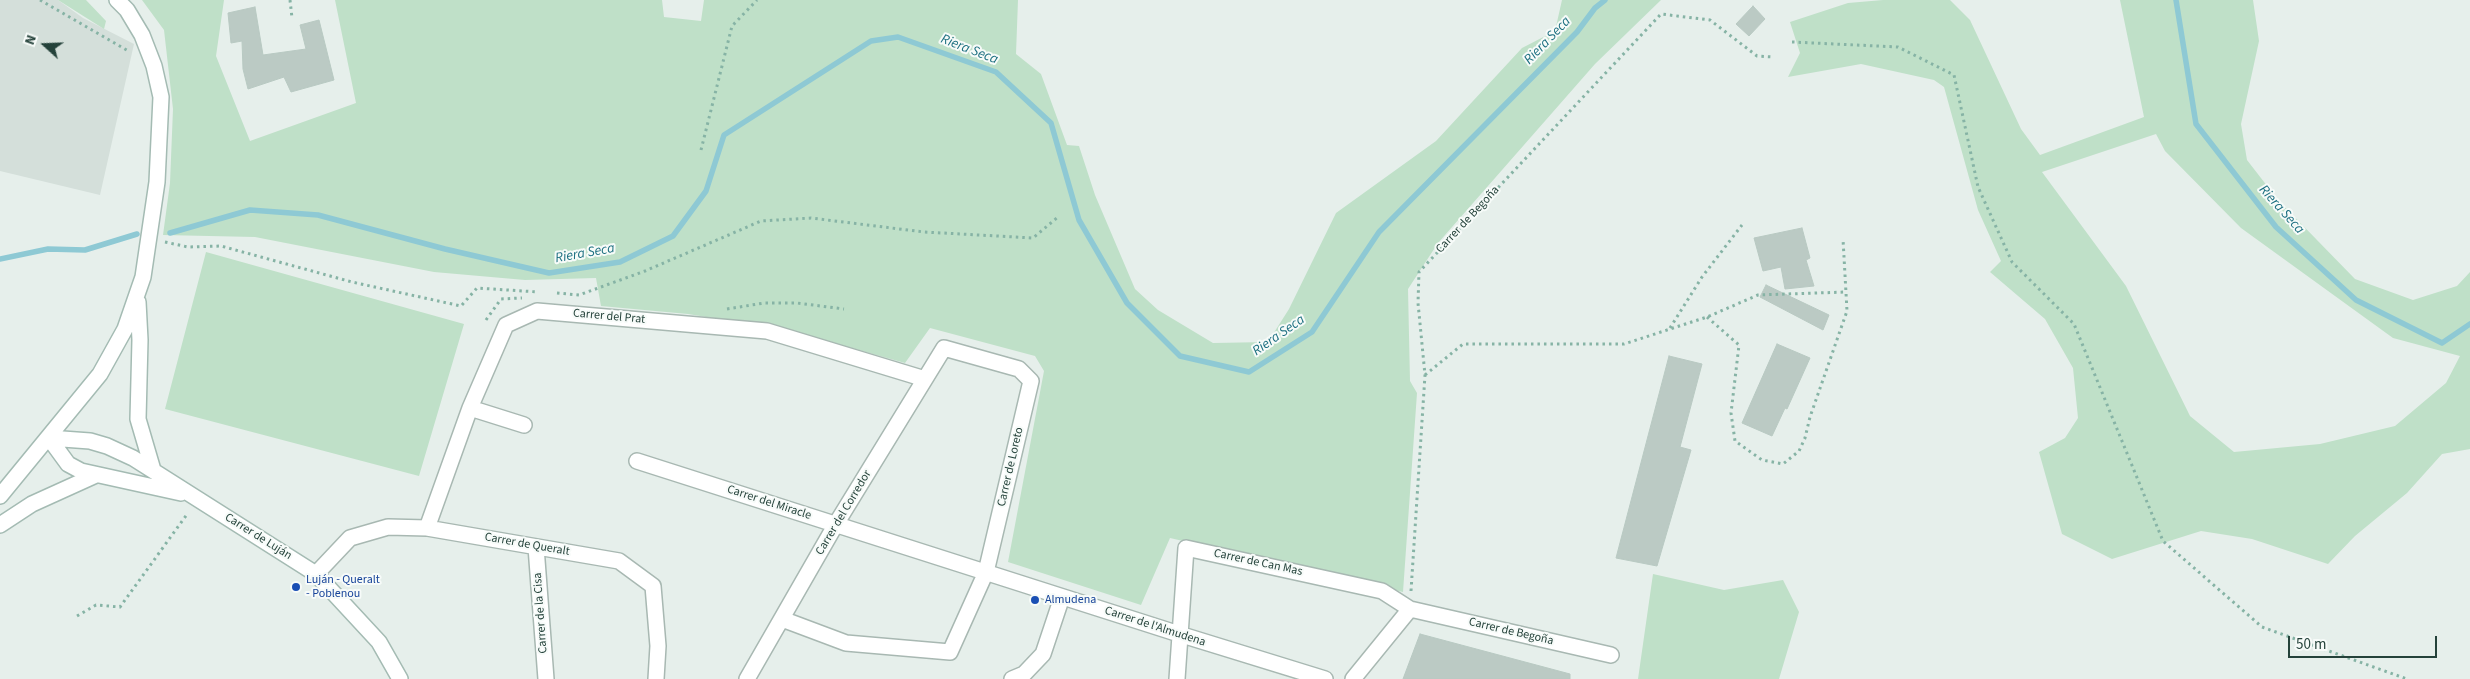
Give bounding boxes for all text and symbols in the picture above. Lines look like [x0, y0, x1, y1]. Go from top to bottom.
water label: Riera Seca [1521, 14, 1575, 68]
north arrow [20, 20, 70, 70]
water label: Riera Seca [938, 31, 1000, 69]
text: N [20, 32, 42, 48]
water label: Riera Seca [2255, 182, 2307, 238]
street label: Carrer de Begoña [1433, 183, 1503, 257]
water label: Riera Seca [554, 241, 616, 267]
street label: Carrer del Prat [572, 307, 646, 327]
water label: Riera Seca [1250, 312, 1308, 360]
street label: Carrer de Loreto [995, 426, 1027, 508]
street label: Carrer del Corredor [813, 468, 875, 558]
street label: Carrer del Miracle [725, 483, 813, 523]
street label: Carrer de Luján [222, 511, 294, 563]
street label: Carrer de Queralt [483, 530, 571, 560]
street label: Carrer de Can Mas [1212, 547, 1304, 579]
street label: Carrer de la Cisa [531, 572, 551, 654]
place label: Luján - Queralt - Poblenou [306, 573, 380, 601]
marker: Luján - Queralt - Poblenou [290, 581, 302, 593]
place label: Almudena [1045, 593, 1096, 607]
marker: Almudena [1029, 594, 1041, 606]
street label: Carrer de l'Almudena [1103, 604, 1207, 650]
street label: Carrer de Begoña [1467, 615, 1555, 649]
scale bar [2290, 626, 2439, 658]
text: 50 m [2296, 634, 2326, 655]

